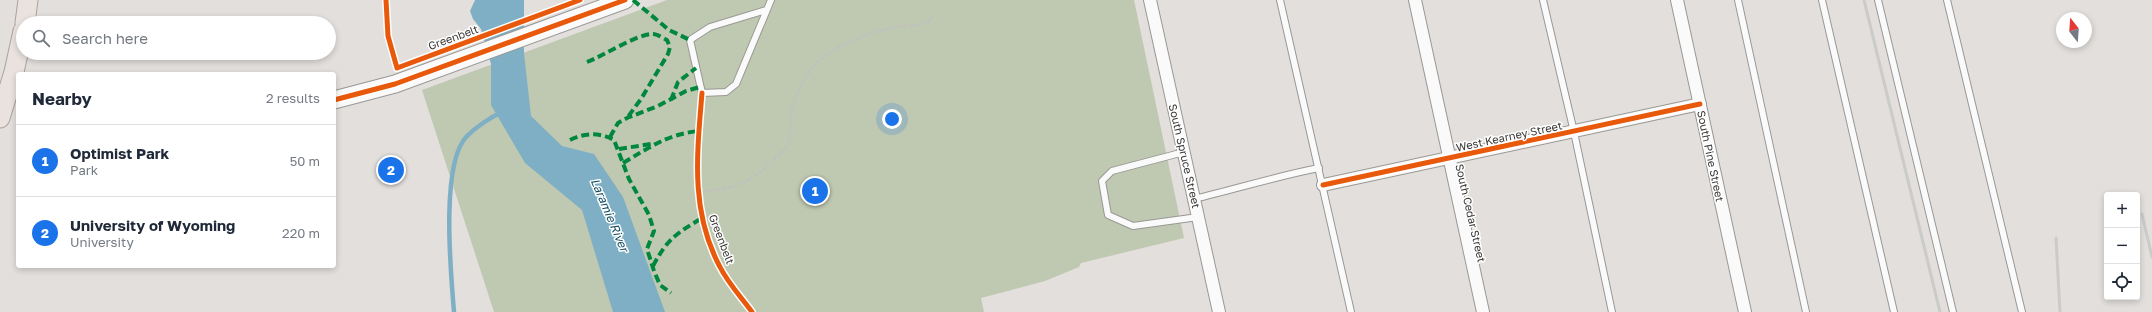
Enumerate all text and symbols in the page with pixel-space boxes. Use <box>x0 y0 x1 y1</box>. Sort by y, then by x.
north arrow <box>2056 12 2092 48</box>
search box <box>16 16 336 60</box>
street label: Greenbelt <box>426 22 480 52</box>
icon: search <box>30 27 52 49</box>
text: Search here <box>62 29 148 47</box>
text: Nearby <box>32 88 92 109</box>
text: 2 results <box>266 90 320 106</box>
street label: South Spruce Street <box>1167 103 1203 209</box>
your location <box>882 109 902 129</box>
street label: South Pine Street <box>1695 109 1727 203</box>
street label: West Kearney Street <box>1455 118 1563 154</box>
text: Optimist Park <box>70 144 169 162</box>
text: 1 <box>42 153 48 169</box>
text: 50 m <box>290 153 320 169</box>
pin: 2 <box>378 155 404 185</box>
text: Park <box>70 162 98 178</box>
street label: South Cedar Street <box>1453 162 1489 264</box>
water label: Laramie River <box>588 176 633 256</box>
pin: 1 <box>802 176 828 206</box>
map controls <box>2104 192 2140 300</box>
button: + <box>2104 192 2140 228</box>
street label: Greenbelt <box>707 212 737 266</box>
text: University of Wyoming <box>70 216 235 234</box>
text: 2 <box>41 225 49 241</box>
text: 220 m <box>282 225 320 241</box>
button: − <box>2104 228 2140 264</box>
text: University <box>70 234 134 250</box>
button: locate <box>2104 264 2140 300</box>

